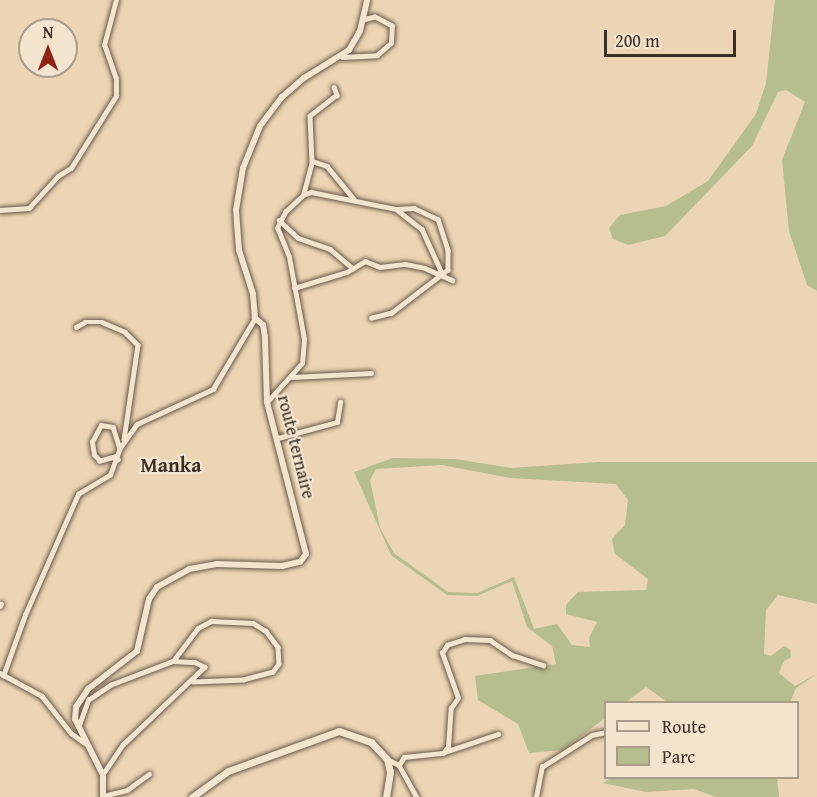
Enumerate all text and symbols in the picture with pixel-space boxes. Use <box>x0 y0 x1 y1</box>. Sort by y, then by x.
north arrow <box>18 18 78 78</box>
scale bar <box>607 18 739 56</box>
text: N <box>43 20 53 44</box>
text: 200 m <box>615 27 660 54</box>
street label: route ternaire <box>273 393 319 501</box>
district label: Manka <box>141 452 201 476</box>
legend <box>604 701 799 779</box>
text: Route <box>662 713 706 740</box>
text: Parc <box>662 743 695 770</box>

